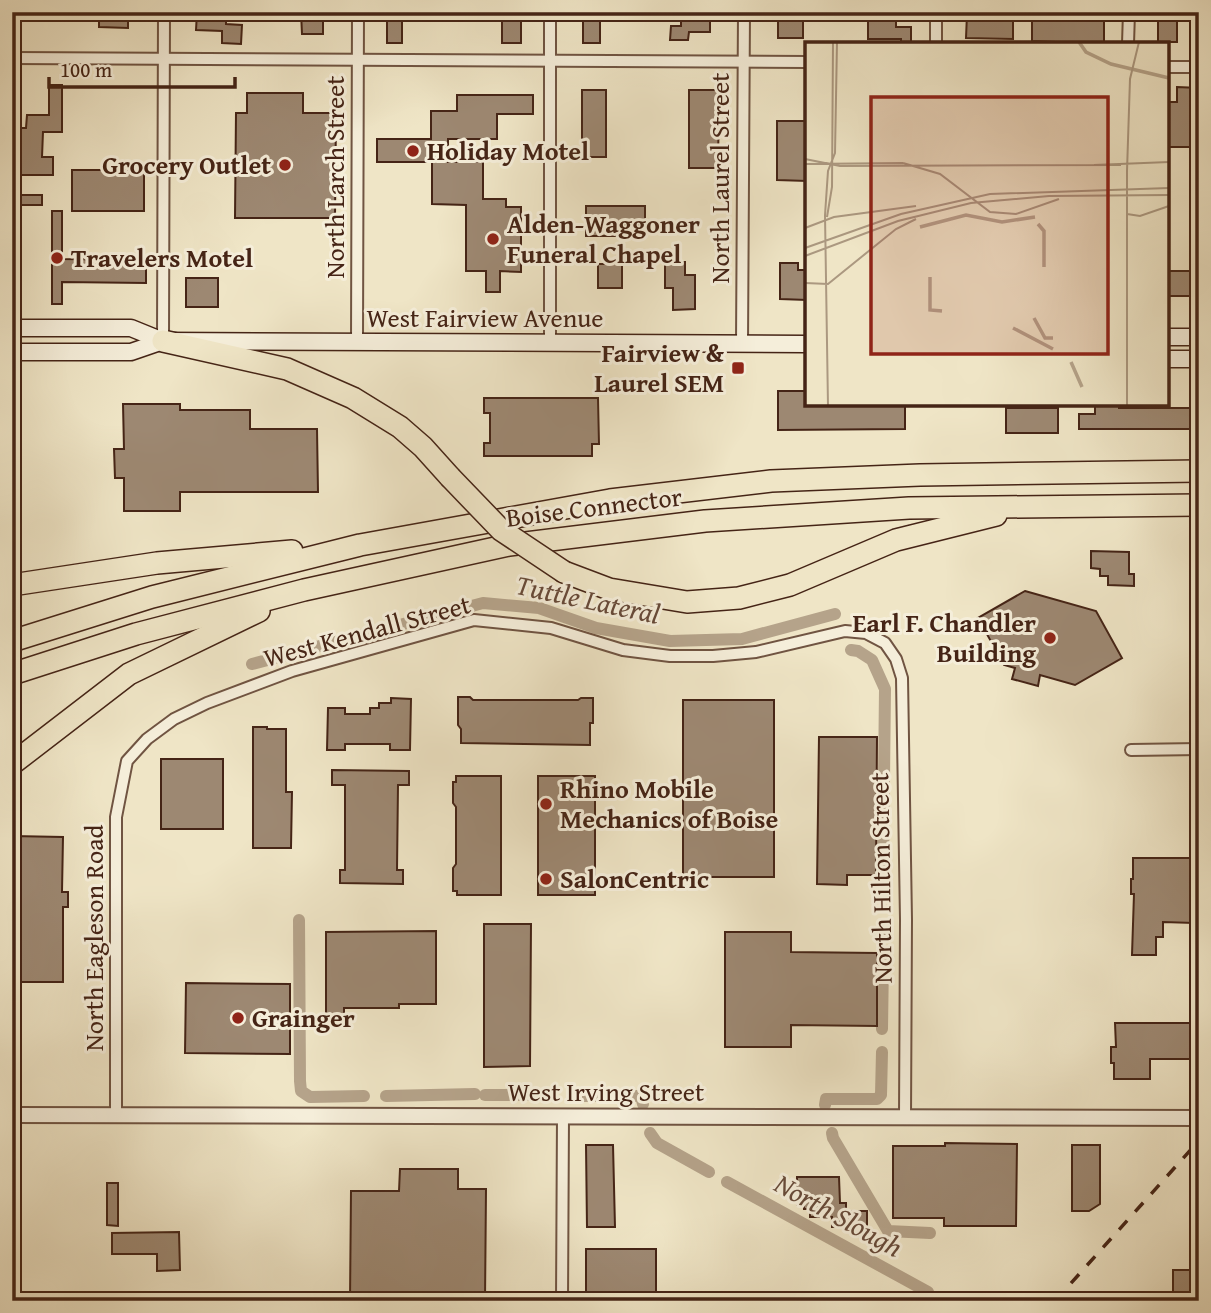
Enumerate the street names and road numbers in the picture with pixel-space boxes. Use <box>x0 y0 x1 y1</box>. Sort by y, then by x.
street label: North Laurel Street <box>700 73 739 283</box>
street label: North Larch Street <box>315 76 354 279</box>
street label: West Fairview Avenue <box>366 298 604 337</box>
street label: Boise Connector <box>504 476 684 537</box>
street label: West Kendall Street <box>259 584 475 677</box>
street label: North Hilton Street <box>859 772 902 984</box>
street label: North Eagleson Road <box>74 825 113 1051</box>
street label: West Irving Street <box>508 1072 704 1111</box>

